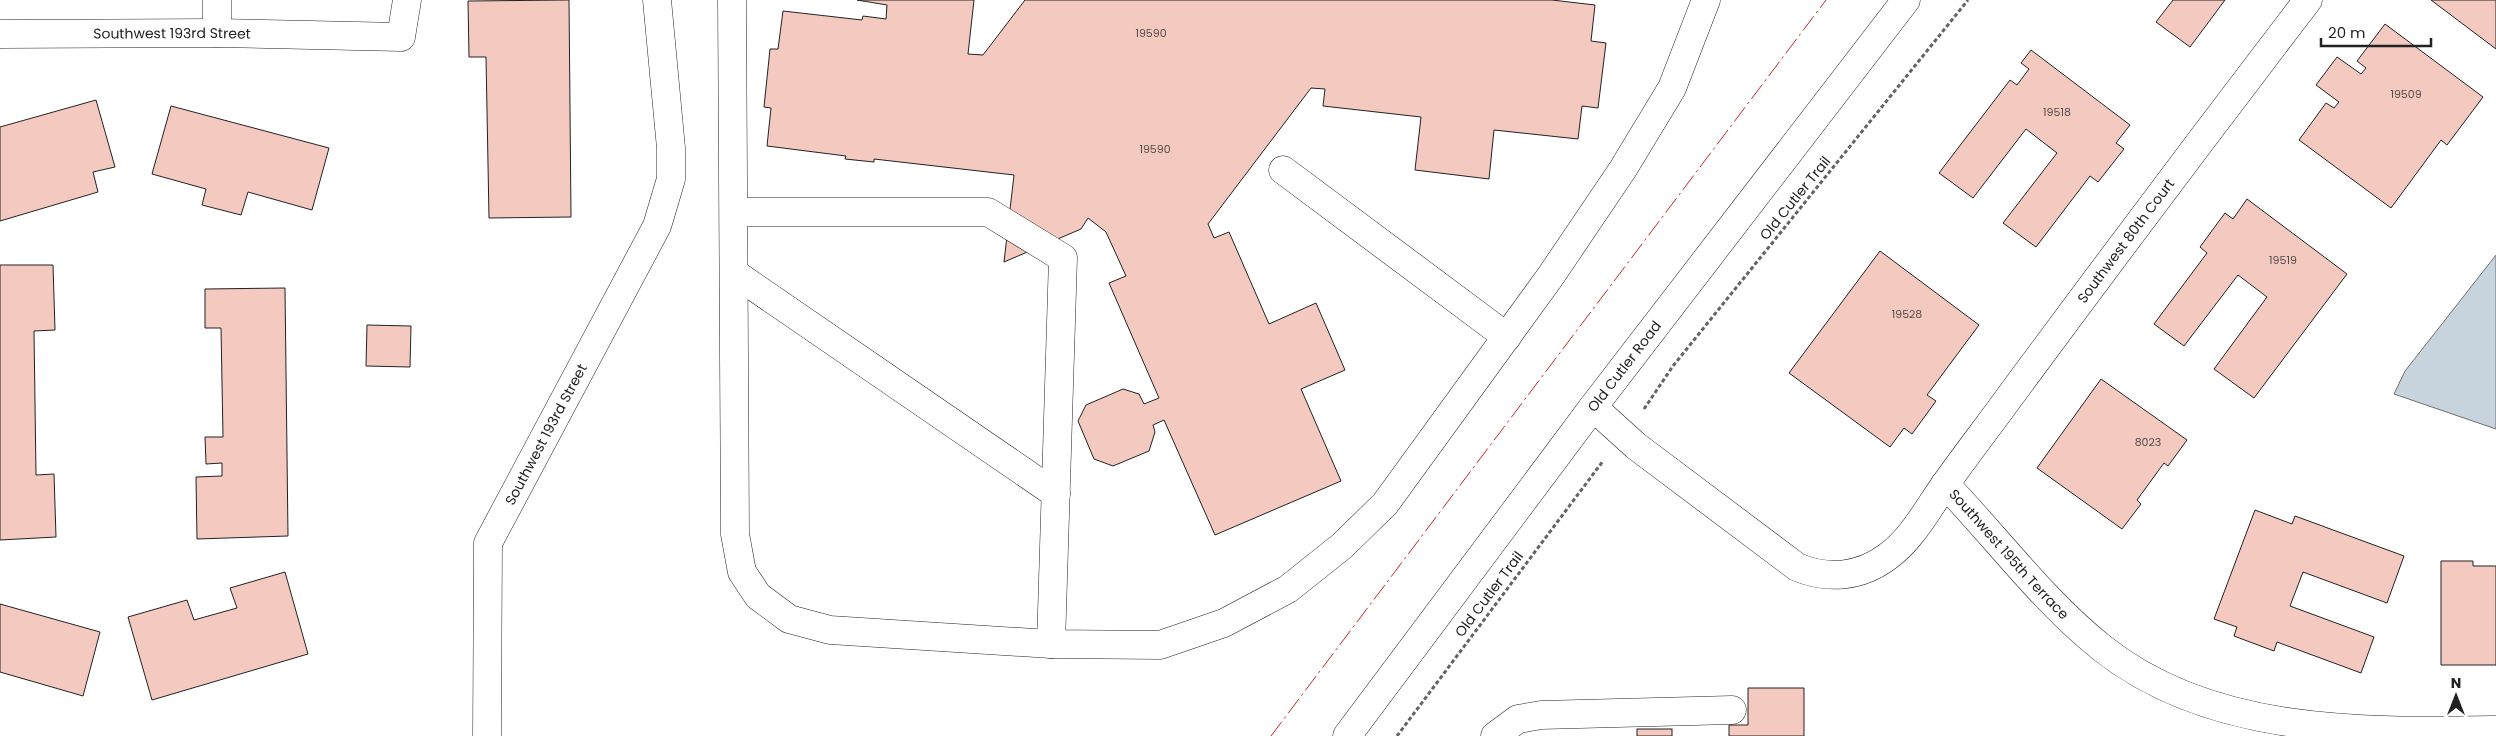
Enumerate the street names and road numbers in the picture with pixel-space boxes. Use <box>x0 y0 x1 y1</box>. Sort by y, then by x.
street label: Southwest 193rd Street <box>93 23 251 44</box>
street label: Old Cutler Trail <box>1755 152 1835 244</box>
street label: Southwest 80th Court <box>2072 174 2179 307</box>
street label: Old Cutler Road <box>1583 317 1666 416</box>
street label: Southwest 193rd Street <box>500 360 592 509</box>
street label: Southwest 195th Terrace <box>1945 484 2074 624</box>
street label: Old Cutler Trail <box>1450 547 1528 641</box>

